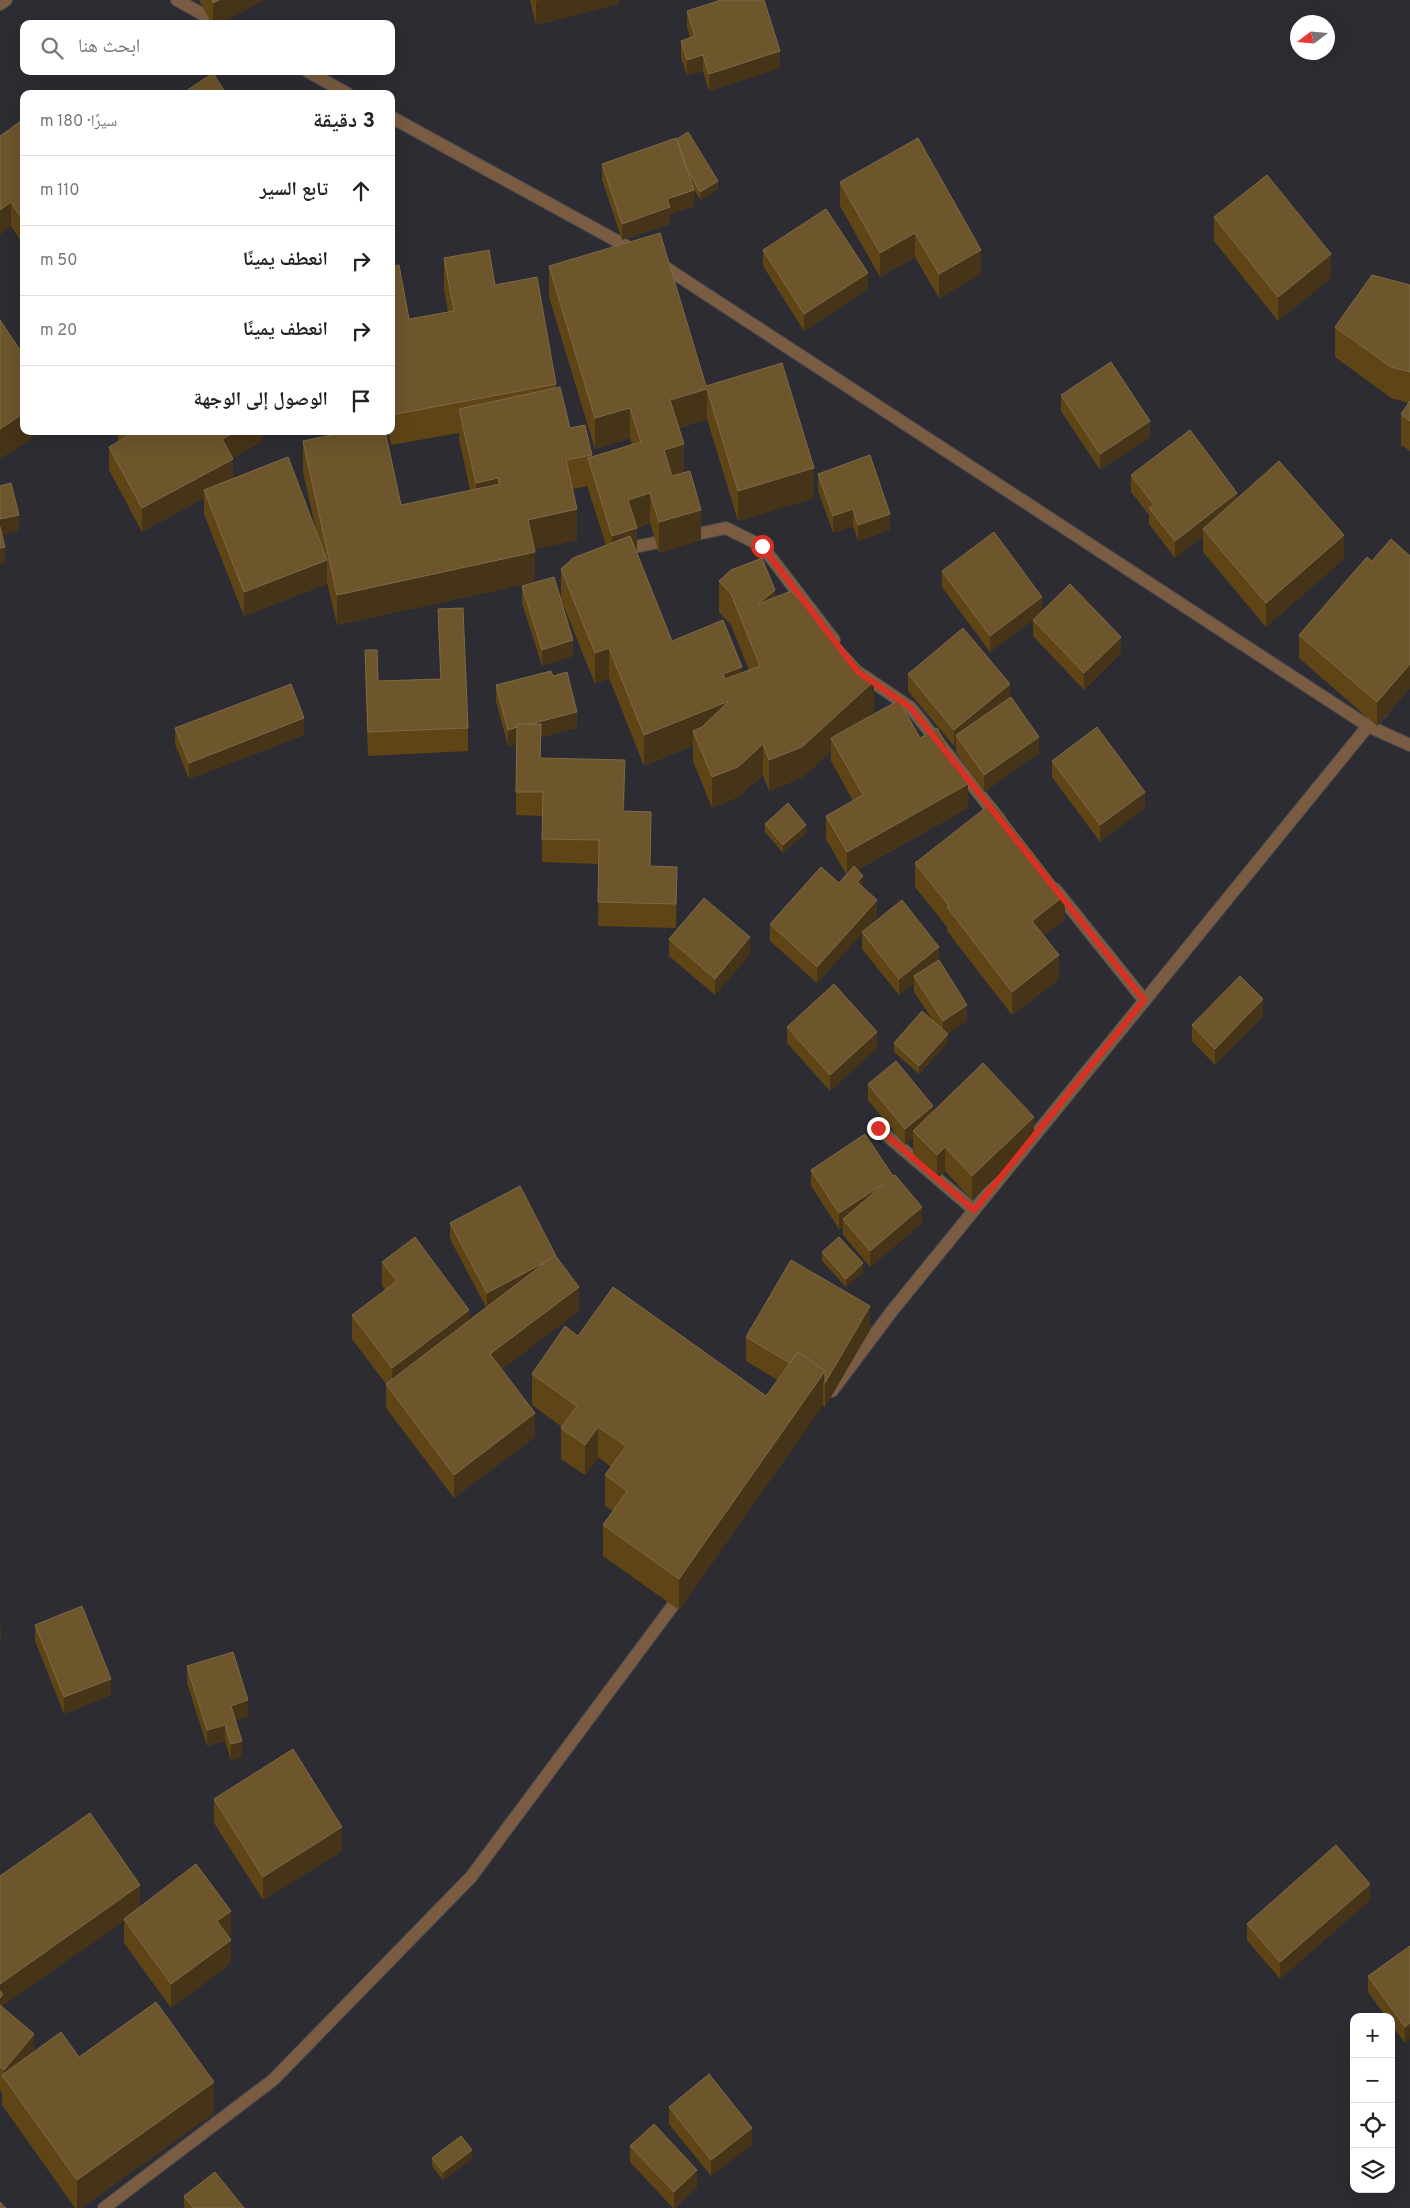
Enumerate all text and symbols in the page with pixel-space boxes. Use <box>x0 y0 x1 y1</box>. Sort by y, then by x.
north arrow <box>1290 15 1335 60</box>
search box <box>20 20 395 75</box>
icon: search <box>38 34 66 62</box>
text: ابحث هنا <box>78 35 140 59</box>
text: 3 دقيقة <box>313 108 375 135</box>
text: سيرًا · 180 m <box>40 112 117 132</box>
icon: ahead <box>347 177 375 205</box>
text: تابع السير <box>260 178 328 202</box>
text: 110 m <box>40 181 80 201</box>
icon: right <box>347 247 375 275</box>
text: انعطف يمينًا <box>243 248 328 272</box>
text: 50 m <box>40 251 78 271</box>
icon: right <box>347 317 375 345</box>
text: انعطف يمينًا <box>243 318 328 342</box>
text: 20 m <box>40 321 77 341</box>
icon: arrive <box>347 387 375 415</box>
text: الوصول إلى الوجهة <box>194 388 328 412</box>
route start <box>751 535 774 558</box>
route end <box>867 1117 890 1140</box>
map controls <box>1350 2013 1395 2193</box>
button: + <box>1350 2013 1395 2058</box>
button: − <box>1350 2058 1395 2103</box>
button: locate <box>1350 2103 1395 2148</box>
button: layers <box>1350 2148 1395 2193</box>

